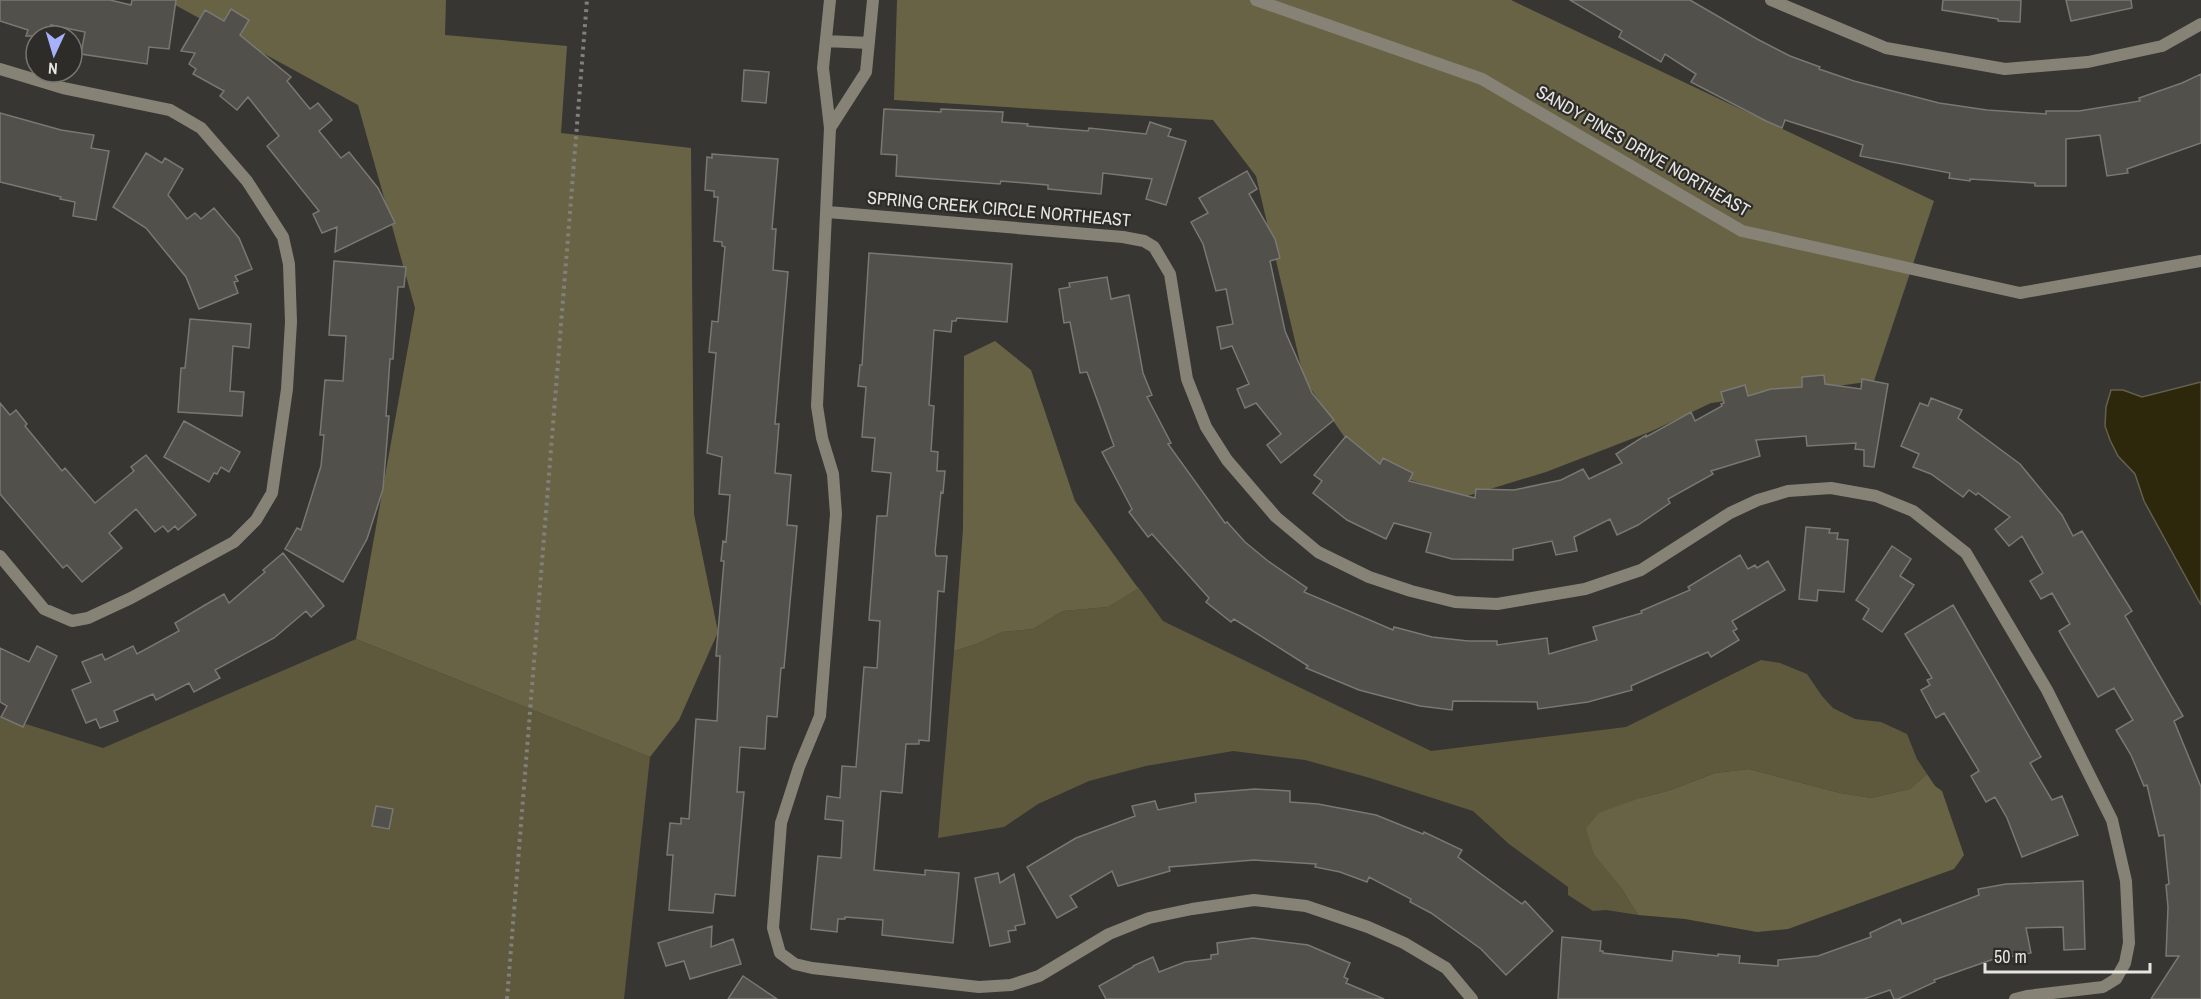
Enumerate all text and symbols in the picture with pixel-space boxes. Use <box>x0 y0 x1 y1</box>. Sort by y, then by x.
north arrow <box>24 24 84 84</box>
text: N <box>47 58 58 80</box>
street label: SANDY PINES DRIVE NORTHEAST <box>1532 79 1755 222</box>
street label: SPRING CREEK CIRCLE NORTHEAST <box>866 185 1132 232</box>
scale bar <box>1985 936 2150 974</box>
text: 50 m <box>1994 944 2027 969</box>

